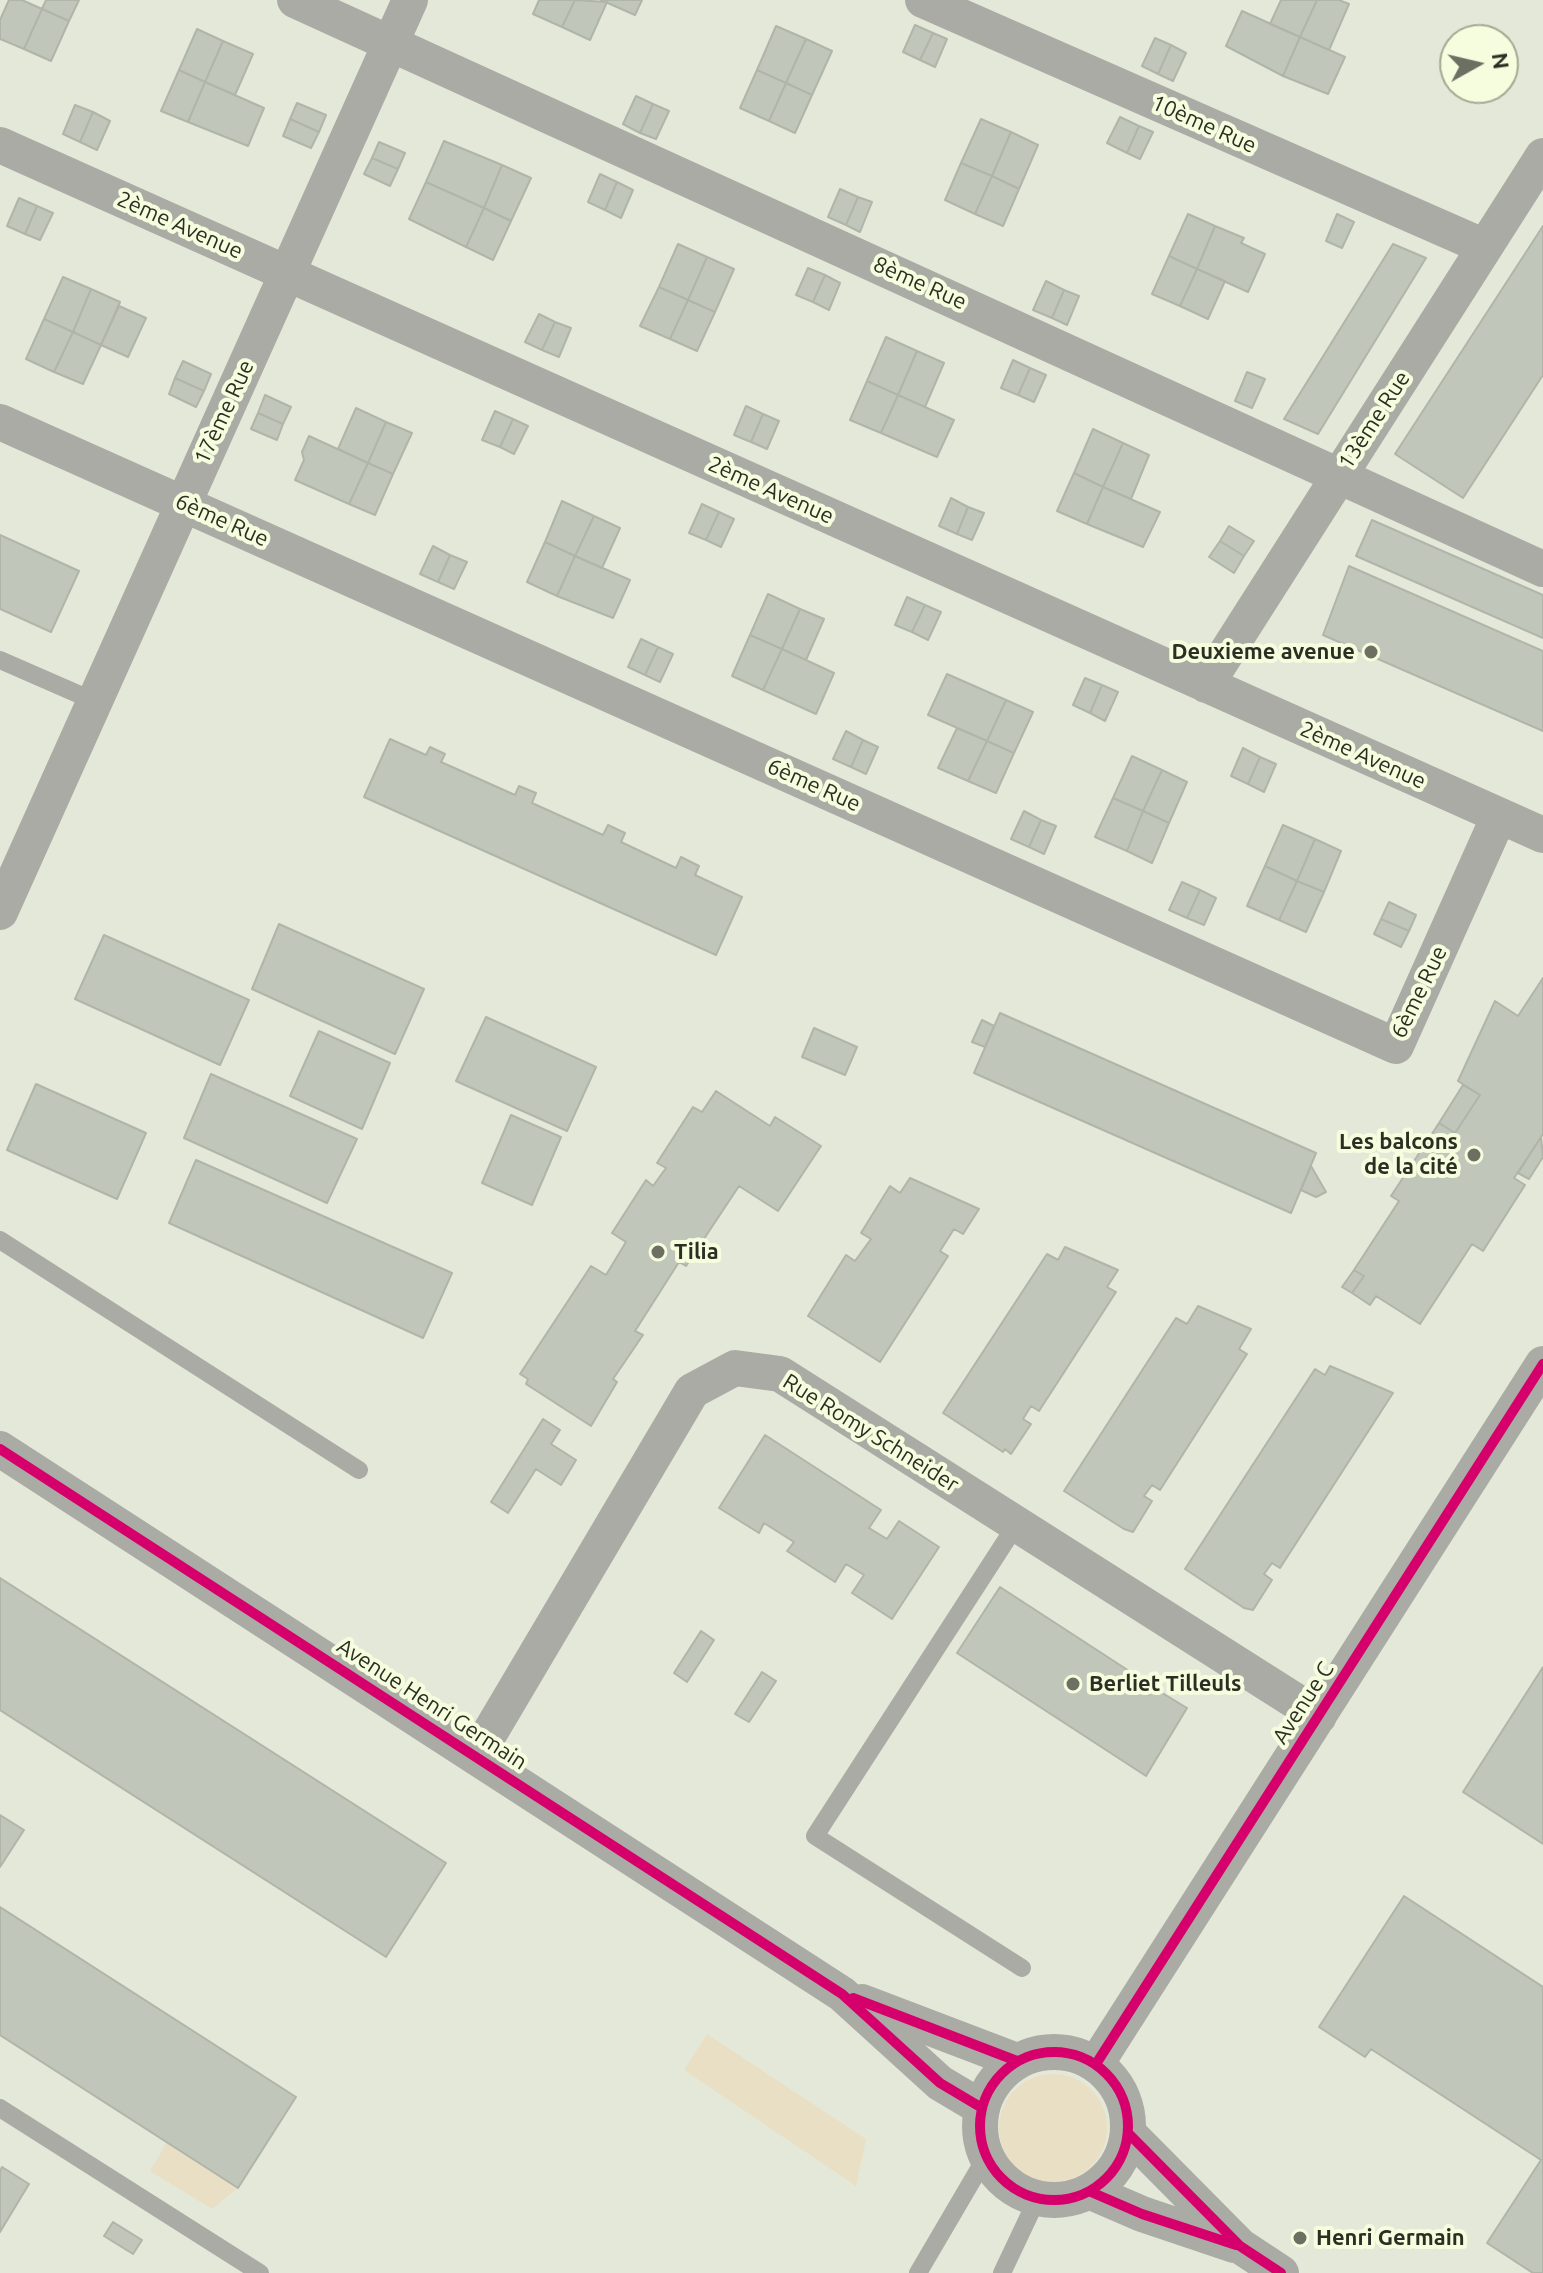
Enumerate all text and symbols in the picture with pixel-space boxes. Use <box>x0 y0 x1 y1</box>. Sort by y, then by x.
north arrow <box>1439 24 1519 104</box>
text: N <box>1488 51 1515 71</box>
street label: 10ème Rue <box>1148 89 1260 159</box>
street label: 2ème Avenue <box>113 186 247 264</box>
street label: 8ème Rue <box>869 251 971 315</box>
street label: 17ème Rue <box>188 356 260 468</box>
street label: 13ème Rue <box>1333 366 1415 474</box>
street label: 2ème Avenue <box>704 451 838 529</box>
street label: 6ème Rue <box>171 488 273 552</box>
place label: Deuxieme avenue <box>1172 639 1355 665</box>
marker: Deuxieme avenue <box>1362 643 1380 661</box>
street label: 2ème Avenue <box>1296 716 1430 794</box>
street label: 6ème Rue <box>763 753 865 817</box>
street label: 6ème Rue <box>1385 942 1453 1042</box>
place label: Les balcons de la cité <box>1339 1129 1458 1180</box>
marker: Les balcons de la cité <box>1465 1146 1483 1164</box>
place label: Tilia <box>674 1239 719 1265</box>
marker: Tilia <box>649 1243 667 1261</box>
street label: Rue Romy Schneider <box>778 1368 964 1498</box>
street label: Avenue Henri Germain <box>332 1633 532 1775</box>
street label: Avenue C <box>1267 1657 1339 1749</box>
place label: Berliet Tilleuls <box>1089 1671 1241 1697</box>
marker: Berliet Tilleuls <box>1064 1675 1082 1693</box>
place label: Henri Germain <box>1316 2225 1465 2251</box>
marker: Henri Germain <box>1291 2229 1309 2247</box>

